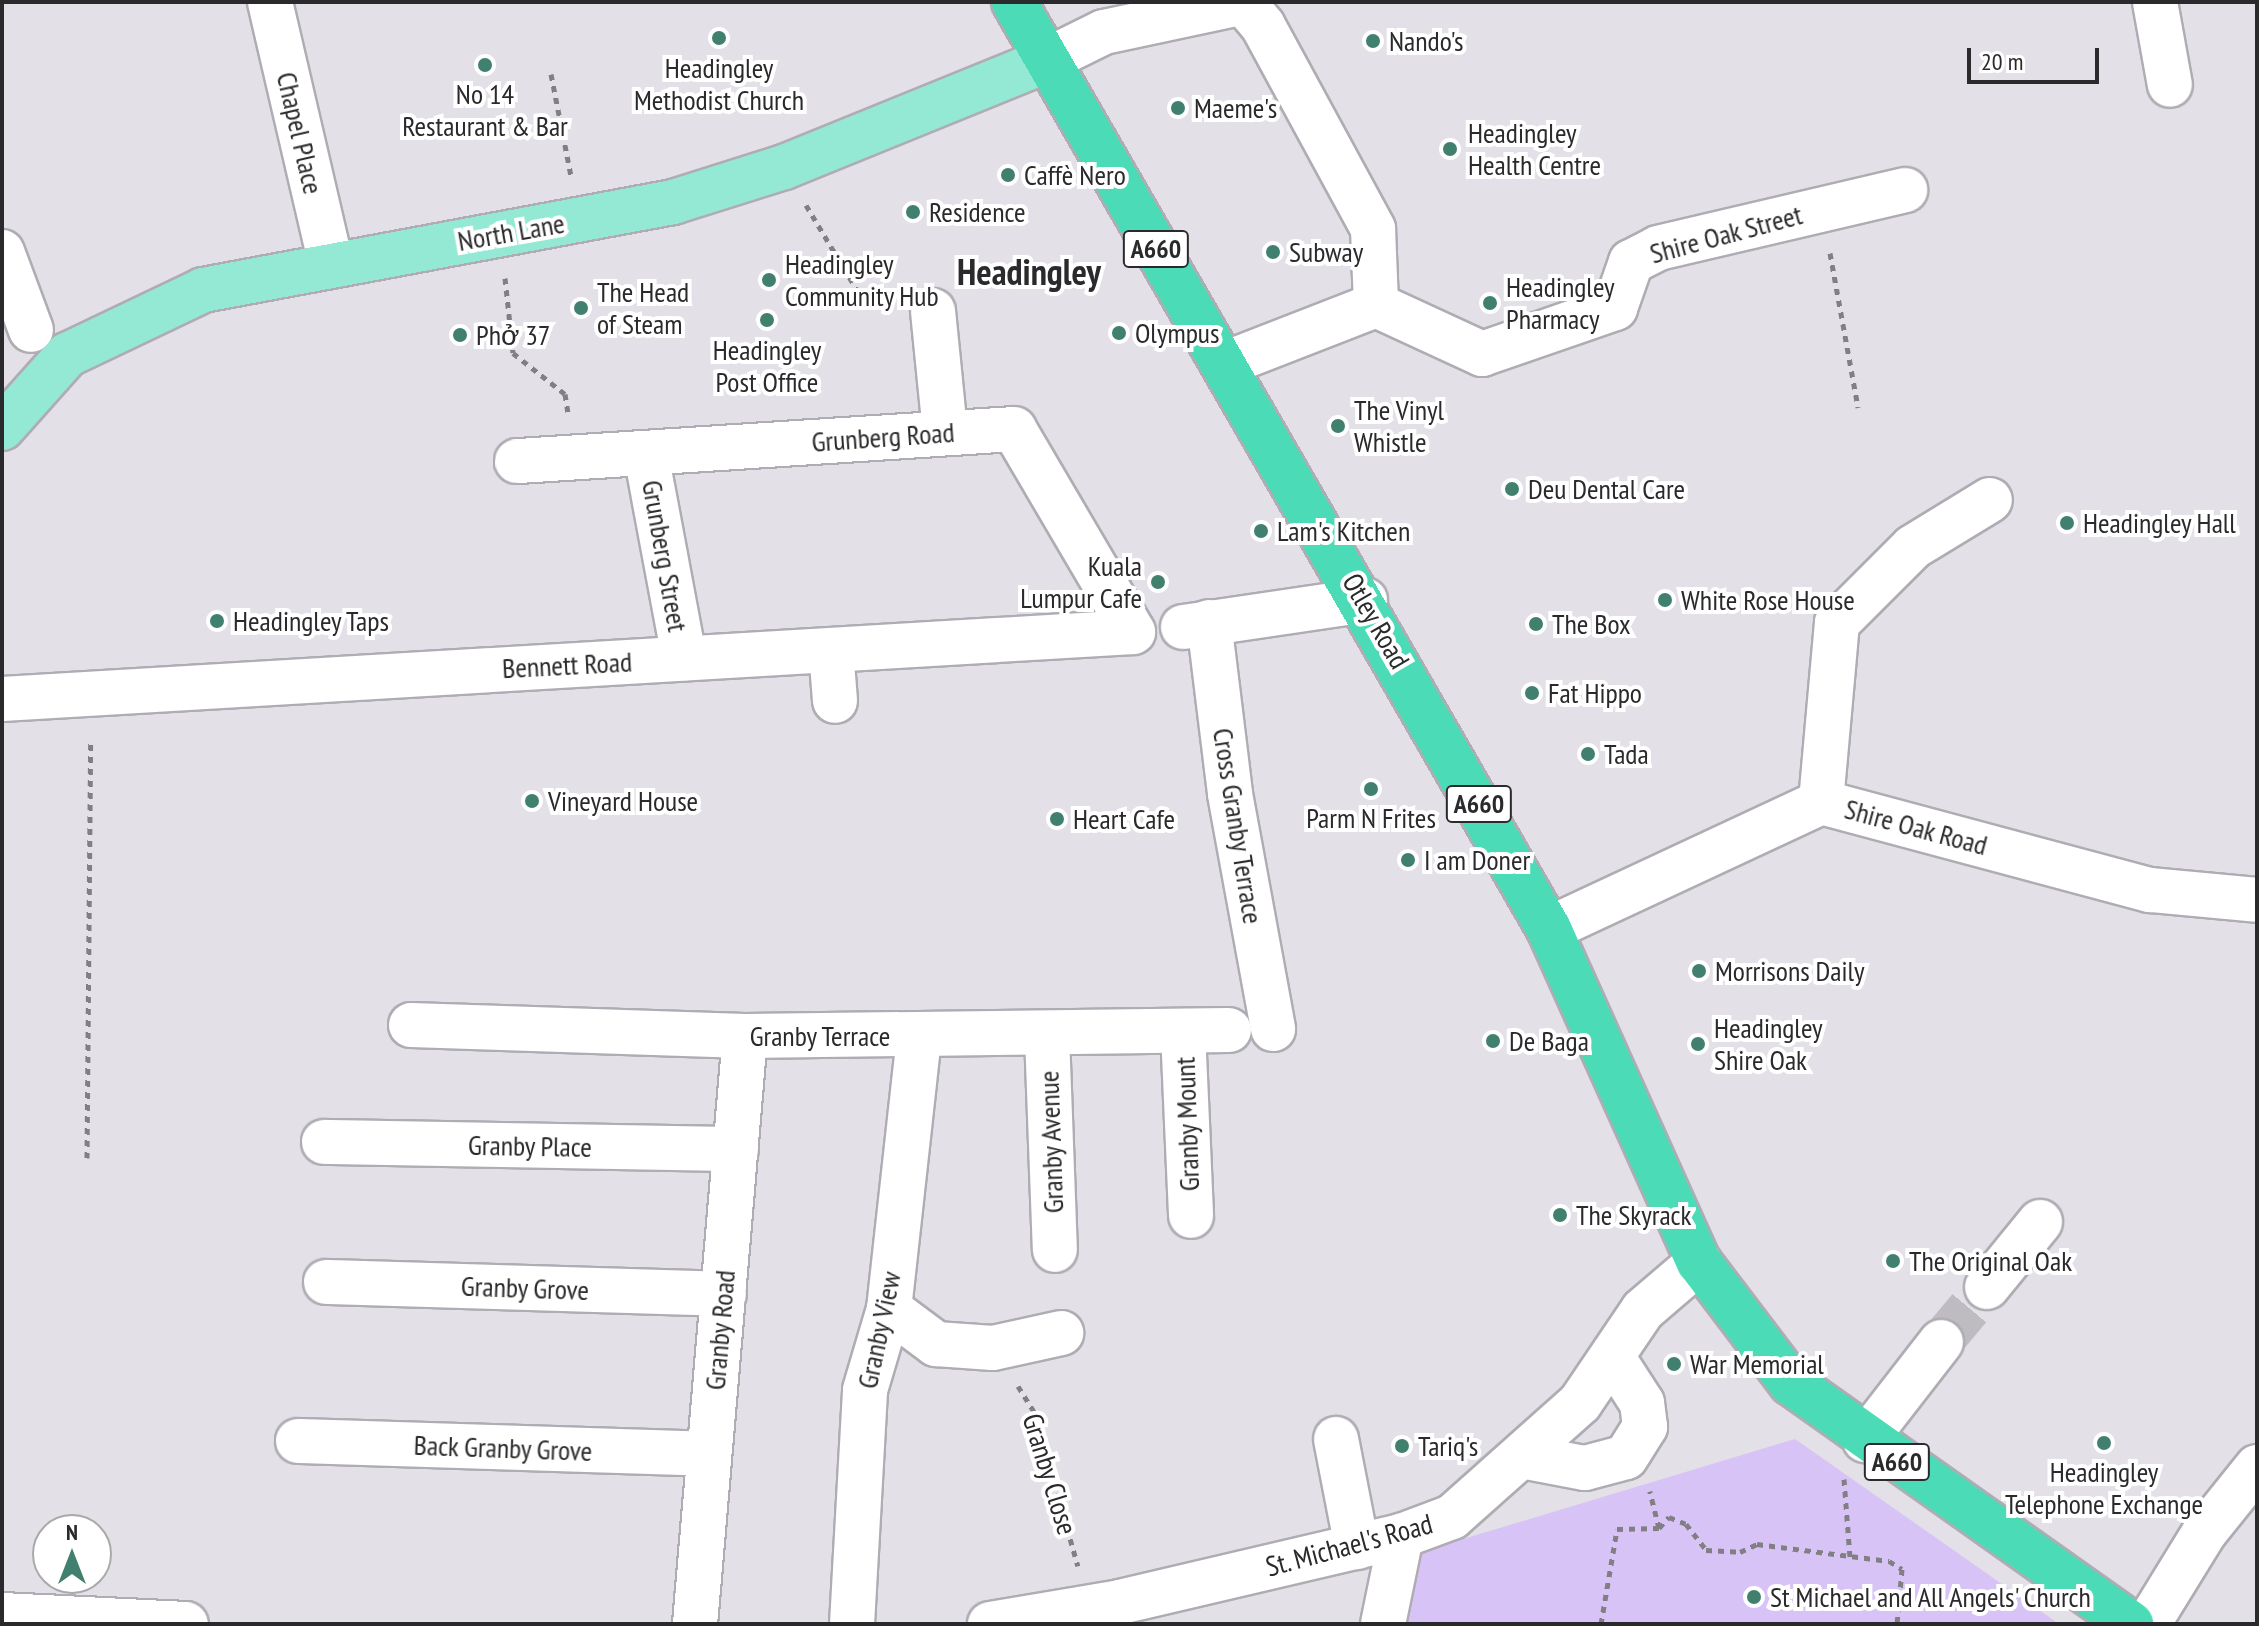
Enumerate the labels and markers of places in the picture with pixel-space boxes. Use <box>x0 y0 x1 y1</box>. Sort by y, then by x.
place label: Nando's <box>1389 24 1464 58</box>
marker: Headingley Methodist Church <box>710 29 728 47</box>
marker: Nando's <box>1364 32 1382 50</box>
place label: Headingley Methodist Church <box>634 51 804 117</box>
marker: No 14 Restaurant & Bar <box>476 56 494 74</box>
place label: No 14 Restaurant & Bar <box>402 77 568 143</box>
place label: Maeme's <box>1194 91 1277 125</box>
marker: Maeme's <box>1169 99 1187 117</box>
place label: Headingley Health Centre <box>1468 116 1601 182</box>
marker: Headingley Health Centre <box>1439 138 1461 160</box>
place label: Caffè Nero <box>1024 158 1126 192</box>
marker: Caffè Nero <box>999 166 1017 184</box>
place label: Residence <box>929 195 1025 229</box>
marker: Residence <box>904 203 922 221</box>
place label: Subway <box>1289 235 1363 269</box>
marker: Subway <box>1264 243 1282 261</box>
place label: Headingley Community Hub <box>785 247 939 313</box>
place label: Headingley Pharmacy <box>1506 270 1614 336</box>
marker: Headingley Community Hub <box>760 271 778 289</box>
place label: The Head of Steam <box>597 275 689 341</box>
marker: Headingley Pharmacy <box>1481 294 1499 312</box>
marker: The Head of Steam <box>572 299 590 317</box>
marker: Headingley Post Office <box>758 311 776 329</box>
place label: Olympus <box>1135 316 1219 350</box>
place label: Phở 37 <box>476 318 550 352</box>
marker: Olympus <box>1110 324 1128 342</box>
marker: Phở 37 <box>451 326 469 344</box>
place label: Headingley Post Office <box>713 333 821 399</box>
place label: The Vinyl Whistle <box>1354 393 1445 459</box>
marker: The Vinyl Whistle <box>1329 417 1347 435</box>
place label: Deu Dental Care <box>1528 472 1685 506</box>
marker: Deu Dental Care <box>1503 480 1521 498</box>
place label: Headingley Hall <box>2083 506 2237 540</box>
place label: Lam's Kitchen <box>1277 514 1410 548</box>
marker: Headingley Hall <box>2058 514 2076 532</box>
marker: Lam's Kitchen <box>1252 522 1270 540</box>
place label: Kuala Lumpur Cafe <box>1020 549 1142 615</box>
marker: Kuala Lumpur Cafe <box>1149 573 1167 591</box>
place label: White Rose House <box>1681 583 1855 617</box>
marker: White Rose House <box>1656 591 1674 609</box>
place label: Headingley Taps <box>233 604 390 638</box>
place label: The Box <box>1552 607 1631 641</box>
marker: Headingley Taps <box>208 612 226 630</box>
marker: The Box <box>1527 615 1545 633</box>
place label: Fat Hippo <box>1548 676 1642 710</box>
marker: Fat Hippo <box>1523 684 1541 702</box>
place label: Tada <box>1604 737 1649 771</box>
marker: Tada <box>1579 745 1597 763</box>
marker: Parm N Frites <box>1362 780 1380 798</box>
place label: Vineyard House <box>548 784 698 818</box>
marker: Vineyard House <box>523 792 541 810</box>
place label: Parm N Frites <box>1306 801 1436 835</box>
place label: Heart Cafe <box>1073 802 1175 836</box>
marker: Heart Cafe <box>1048 810 1066 828</box>
place label: I am Doner <box>1424 843 1530 877</box>
marker: I am Doner <box>1399 851 1417 869</box>
place label: Morrisons Daily <box>1715 954 1865 988</box>
marker: Morrisons Daily <box>1690 962 1708 980</box>
place label: Headingley Shire Oak <box>1714 1011 1822 1077</box>
place label: De Baga <box>1509 1024 1589 1058</box>
marker: De Baga <box>1484 1032 1502 1050</box>
marker: Headingley Shire Oak <box>1689 1035 1707 1053</box>
place label: The Skyrack <box>1576 1198 1691 1232</box>
marker: The Skyrack <box>1551 1206 1569 1224</box>
place label: The Original Oak <box>1909 1244 2072 1278</box>
marker: The Original Oak <box>1884 1252 1902 1270</box>
place label: War Memorial <box>1690 1347 1824 1381</box>
marker: War Memorial <box>1665 1355 1683 1373</box>
place label: Tariq's <box>1418 1429 1478 1463</box>
marker: Headingley Telephone Exchange <box>2095 1434 2113 1452</box>
marker: Tariq's <box>1393 1437 1411 1455</box>
place label: Headingley Telephone Exchange <box>2005 1455 2203 1521</box>
place label: St Michael and All Angels' Church <box>1770 1580 2094 1614</box>
marker: St Michael and All Angels' Church <box>1745 1588 1763 1606</box>

